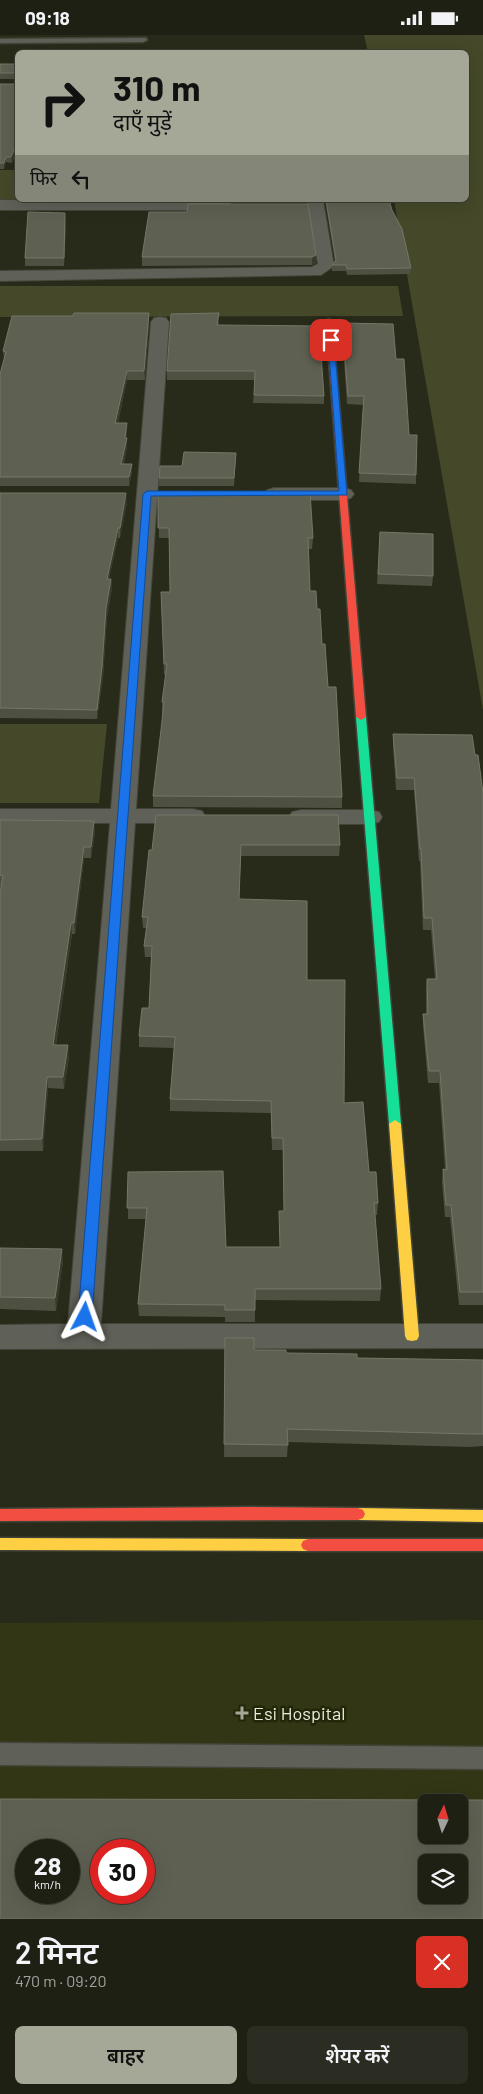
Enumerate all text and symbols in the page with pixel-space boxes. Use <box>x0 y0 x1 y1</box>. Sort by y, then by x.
text: 09:18 <box>25 6 70 29</box>
text: 310 m <box>113 66 200 108</box>
icon: right <box>30 70 95 135</box>
text: दाएँ मुड़ें <box>113 108 172 134</box>
icon: left <box>67 165 95 193</box>
text: फिर <box>30 166 57 189</box>
pin <box>310 319 352 361</box>
icon: arrive <box>317 326 345 354</box>
position arrow <box>58 1290 110 1342</box>
place label: Esi Hospital <box>253 1702 345 1724</box>
marker: Esi Hospital <box>235 1706 249 1720</box>
north arrow <box>418 1794 468 1844</box>
map controls <box>418 1794 468 1904</box>
speed limit sign: 30 <box>90 1839 155 1904</box>
text: 28 <box>34 1850 61 1880</box>
button: layers <box>418 1854 468 1904</box>
text: km/h <box>34 1877 61 1891</box>
text: 2 मिनट <box>15 1934 98 1970</box>
button: close <box>416 1936 468 1988</box>
text: 470 m · 09:20 <box>15 1971 107 1990</box>
button: बाहर <box>15 2026 237 2084</box>
button: शेयर करें <box>247 2026 468 2084</box>

